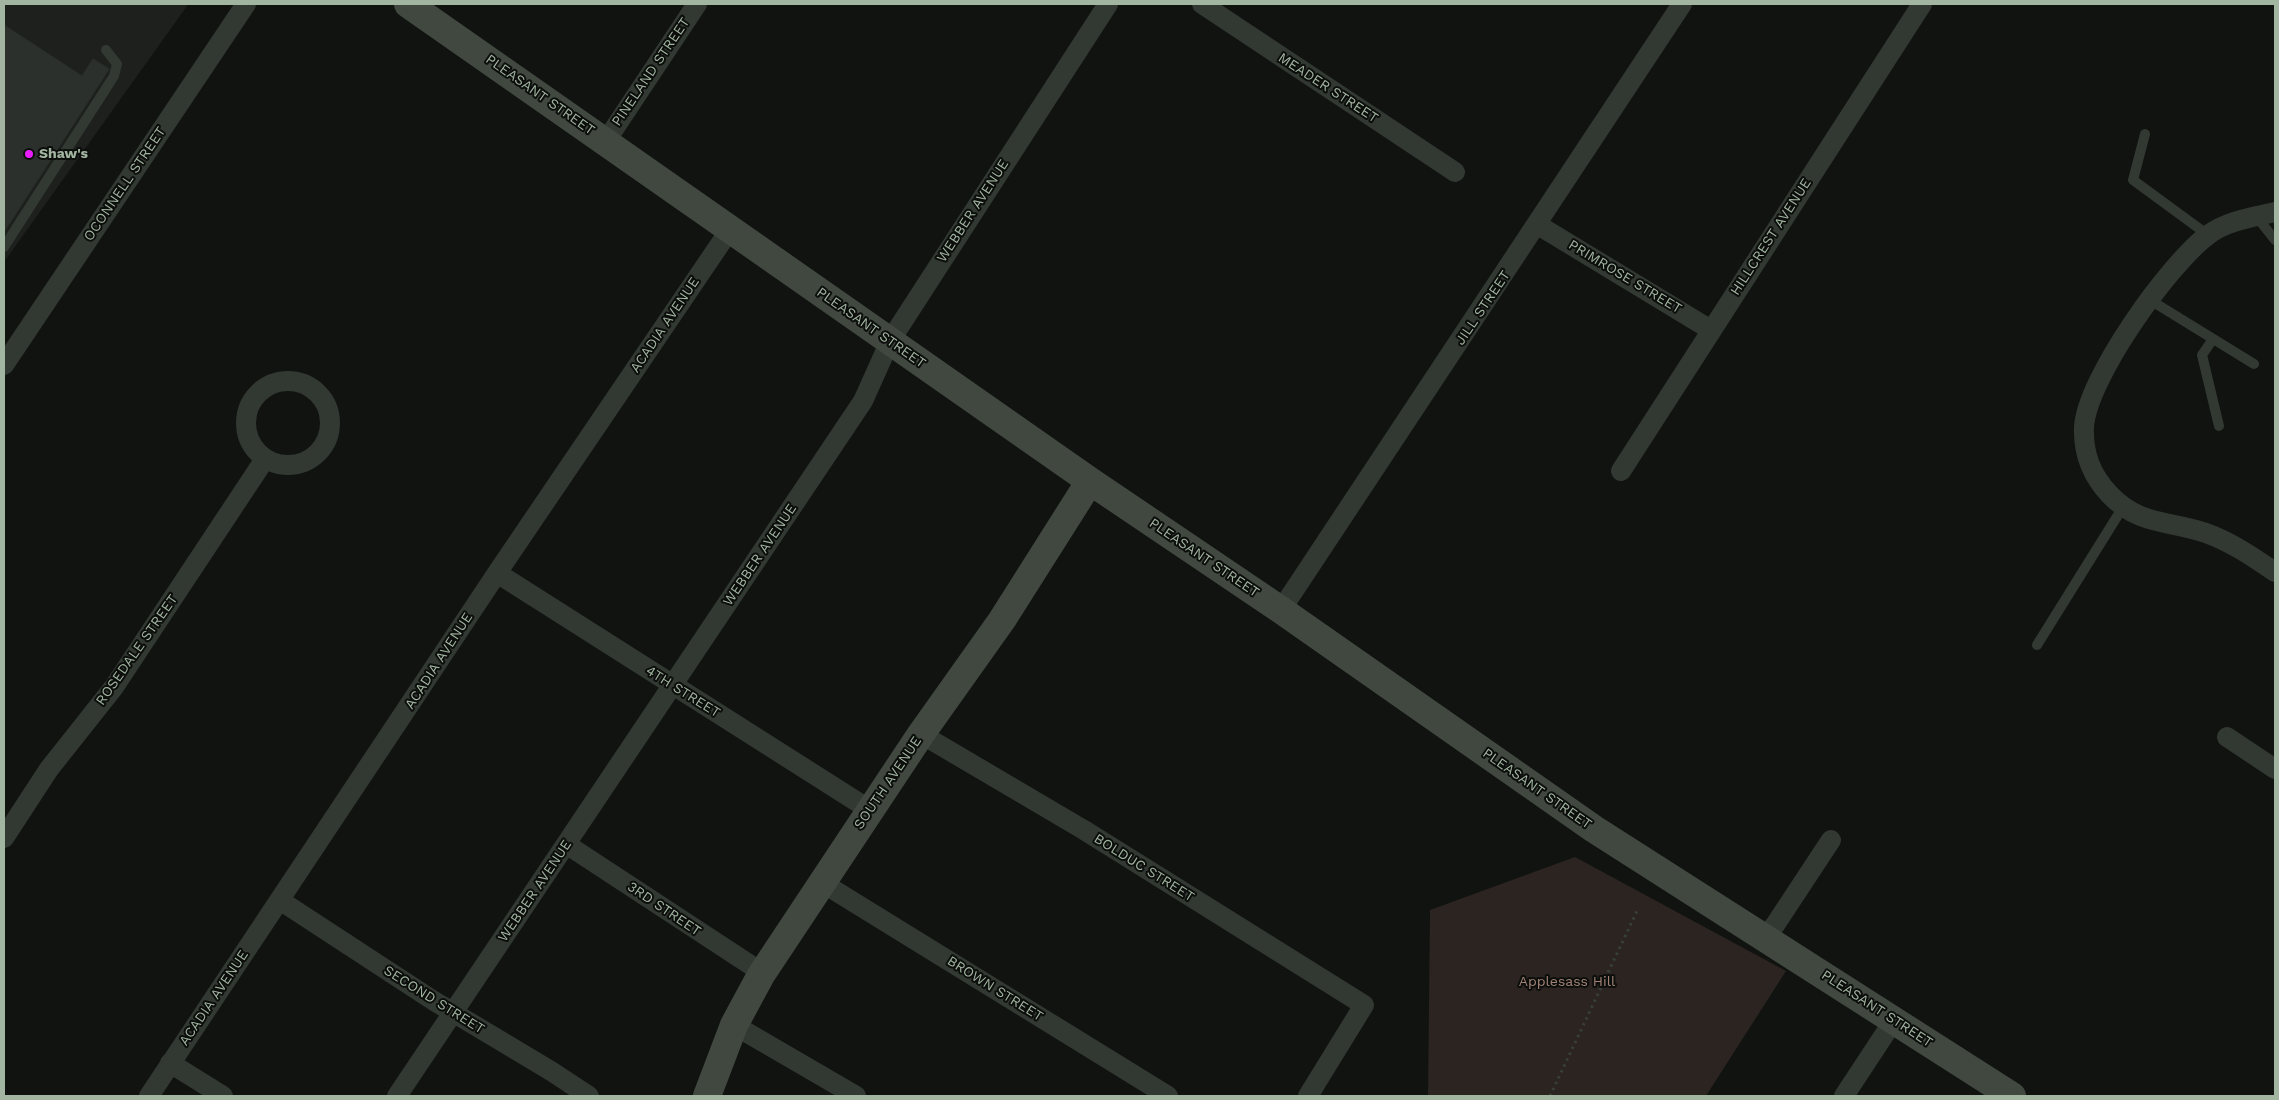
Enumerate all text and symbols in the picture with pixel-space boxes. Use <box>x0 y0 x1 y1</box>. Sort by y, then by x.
street label: PINELAND STREET <box>608 15 694 129</box>
street label: MEADER STREET <box>1275 49 1381 127</box>
street label: PLEASANT STREET <box>482 51 598 139</box>
street label: OCONNELL STREET <box>81 124 169 244</box>
place label: Shaw's <box>39 146 88 162</box>
marker: Shaw's <box>23 148 35 160</box>
street label: WEBBER AVENUE <box>933 156 1013 266</box>
street label: HILLCREST AVENUE <box>1727 175 1815 299</box>
street label: PRIMROSE STREET <box>1565 237 1685 317</box>
street label: JILL STREET <box>1452 268 1514 348</box>
street label: ACADIA AVENUE <box>627 274 703 376</box>
street label: PLEASANT STREET <box>813 284 929 372</box>
street label: WEBBER AVENUE <box>720 501 800 609</box>
street label: PLEASANT STREET <box>1146 515 1262 601</box>
street label: ROSEDALE STREET <box>92 591 182 709</box>
street label: ACADIA AVENUE <box>402 610 476 712</box>
street label: 4TH STREET <box>643 663 723 721</box>
street label: SOUTH AVENUE <box>851 733 925 833</box>
street label: PLEASANT STREET <box>1479 745 1595 833</box>
street label: BOLDUC STREET <box>1091 830 1197 906</box>
street label: WEBBER AVENUE <box>495 837 575 945</box>
street label: 3RD STREET <box>624 878 704 940</box>
street label: ACADIA AVENUE <box>176 947 252 1049</box>
street label: BROWN STREET <box>944 953 1046 1025</box>
street label: SECOND STREET <box>381 962 487 1038</box>
street label: PLEASANT STREET <box>1818 967 1936 1051</box>
park label: Applesass Hill <box>1519 974 1615 990</box>

